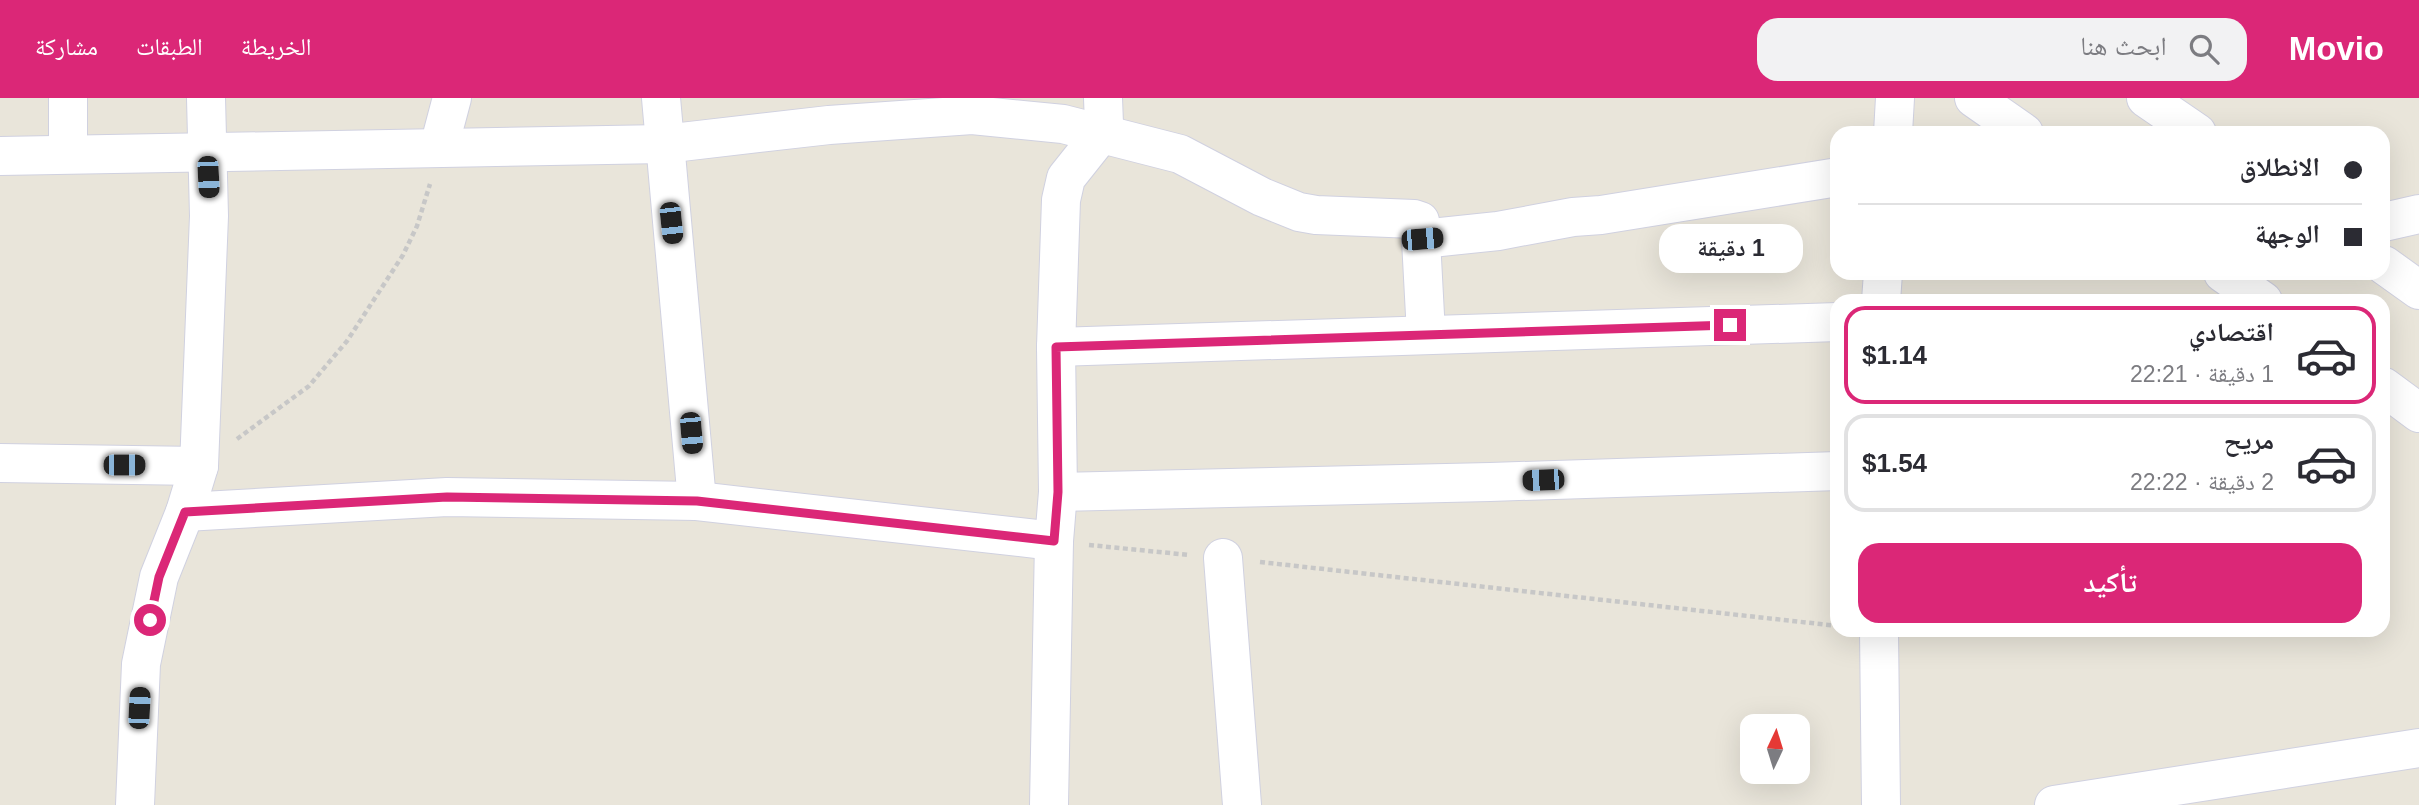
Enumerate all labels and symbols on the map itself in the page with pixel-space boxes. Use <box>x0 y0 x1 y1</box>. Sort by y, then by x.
car <box>197 155 220 199</box>
car <box>659 201 684 245</box>
callout: 1 دقيقة <box>1658 224 1802 272</box>
car <box>1401 227 1444 251</box>
route end <box>1714 309 1746 341</box>
car <box>679 411 704 455</box>
car <box>104 455 146 476</box>
car <box>1522 469 1565 491</box>
route start <box>134 604 166 636</box>
car <box>128 686 151 730</box>
north arrow <box>1740 714 1810 784</box>

